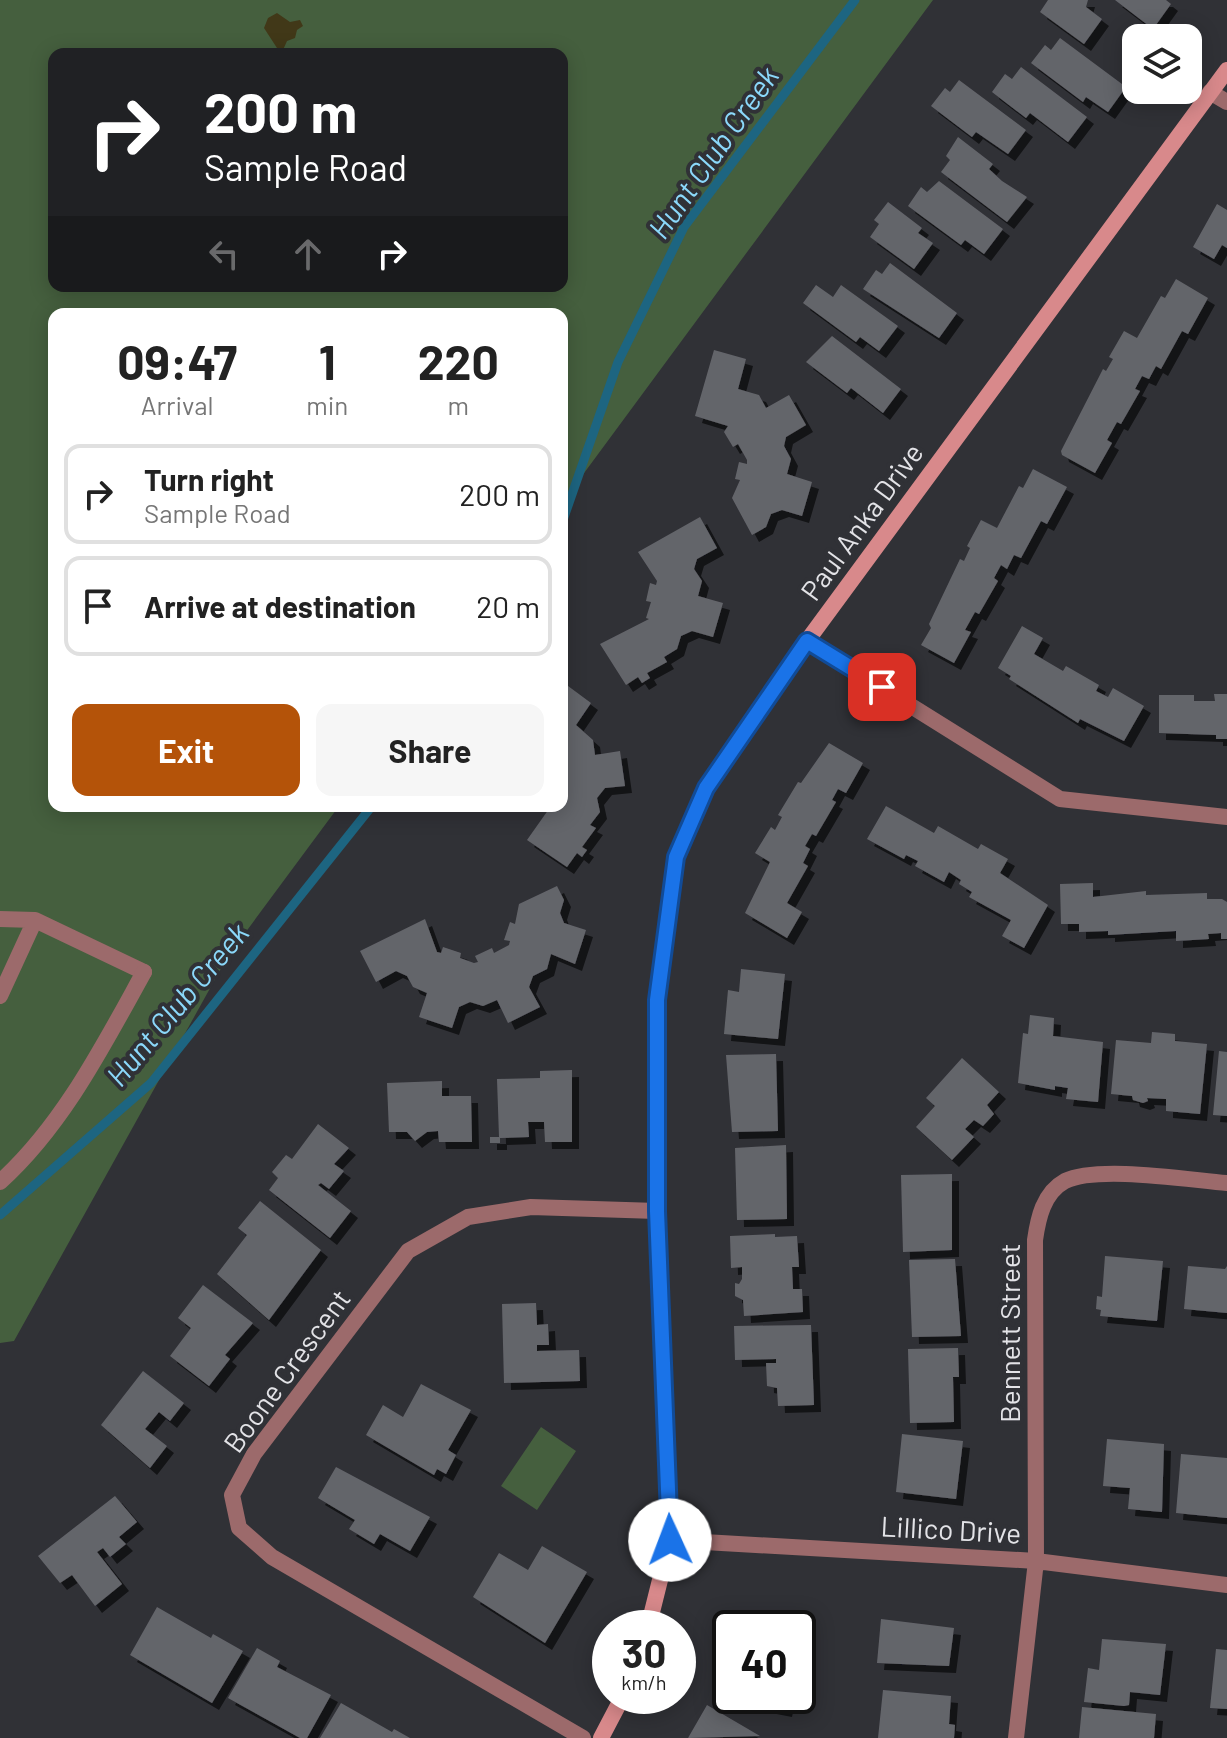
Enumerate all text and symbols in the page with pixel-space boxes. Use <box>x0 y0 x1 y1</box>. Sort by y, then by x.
map controls <box>1122 24 1202 104</box>
button: layers <box>1122 24 1202 104</box>
water label: Hunt Club Creek <box>640 58 785 245</box>
text: 200 m <box>204 77 357 144</box>
icon: right <box>72 80 176 184</box>
text: Sample Road <box>204 145 407 188</box>
icon: left <box>202 232 246 276</box>
icon: ahead <box>286 232 330 276</box>
icon: right <box>370 232 414 276</box>
text: 09:47 <box>117 332 237 390</box>
text: 1 <box>319 332 336 390</box>
text: 220 <box>418 332 499 390</box>
text: Arrival <box>141 389 213 420</box>
text: min <box>306 389 348 420</box>
text: m <box>447 389 469 420</box>
street label: Paul Anka Drive <box>793 436 930 607</box>
text: Turn right <box>144 461 274 497</box>
icon: right <box>76 472 120 516</box>
text: 200 m <box>459 476 540 512</box>
text: Sample Road <box>144 497 291 528</box>
icon: arrive <box>76 584 120 628</box>
text: Arrive at destination <box>144 588 416 624</box>
text: 20 m <box>476 588 540 624</box>
pin <box>848 653 916 721</box>
icon: arrive <box>860 665 904 709</box>
button: Exit <box>72 704 300 796</box>
button: Share <box>316 704 544 796</box>
water label: Hunt Club Creek <box>98 914 255 1093</box>
street label: Bennett Street <box>992 1243 1026 1423</box>
street label: Boone Crescent <box>216 1282 357 1459</box>
position arrow <box>628 1498 712 1582</box>
street label: Lillico Drive <box>880 1508 1022 1550</box>
speed limit sign: 40 <box>712 1610 816 1714</box>
text: 30 <box>622 1628 666 1676</box>
text: km/h <box>621 1670 667 1694</box>

